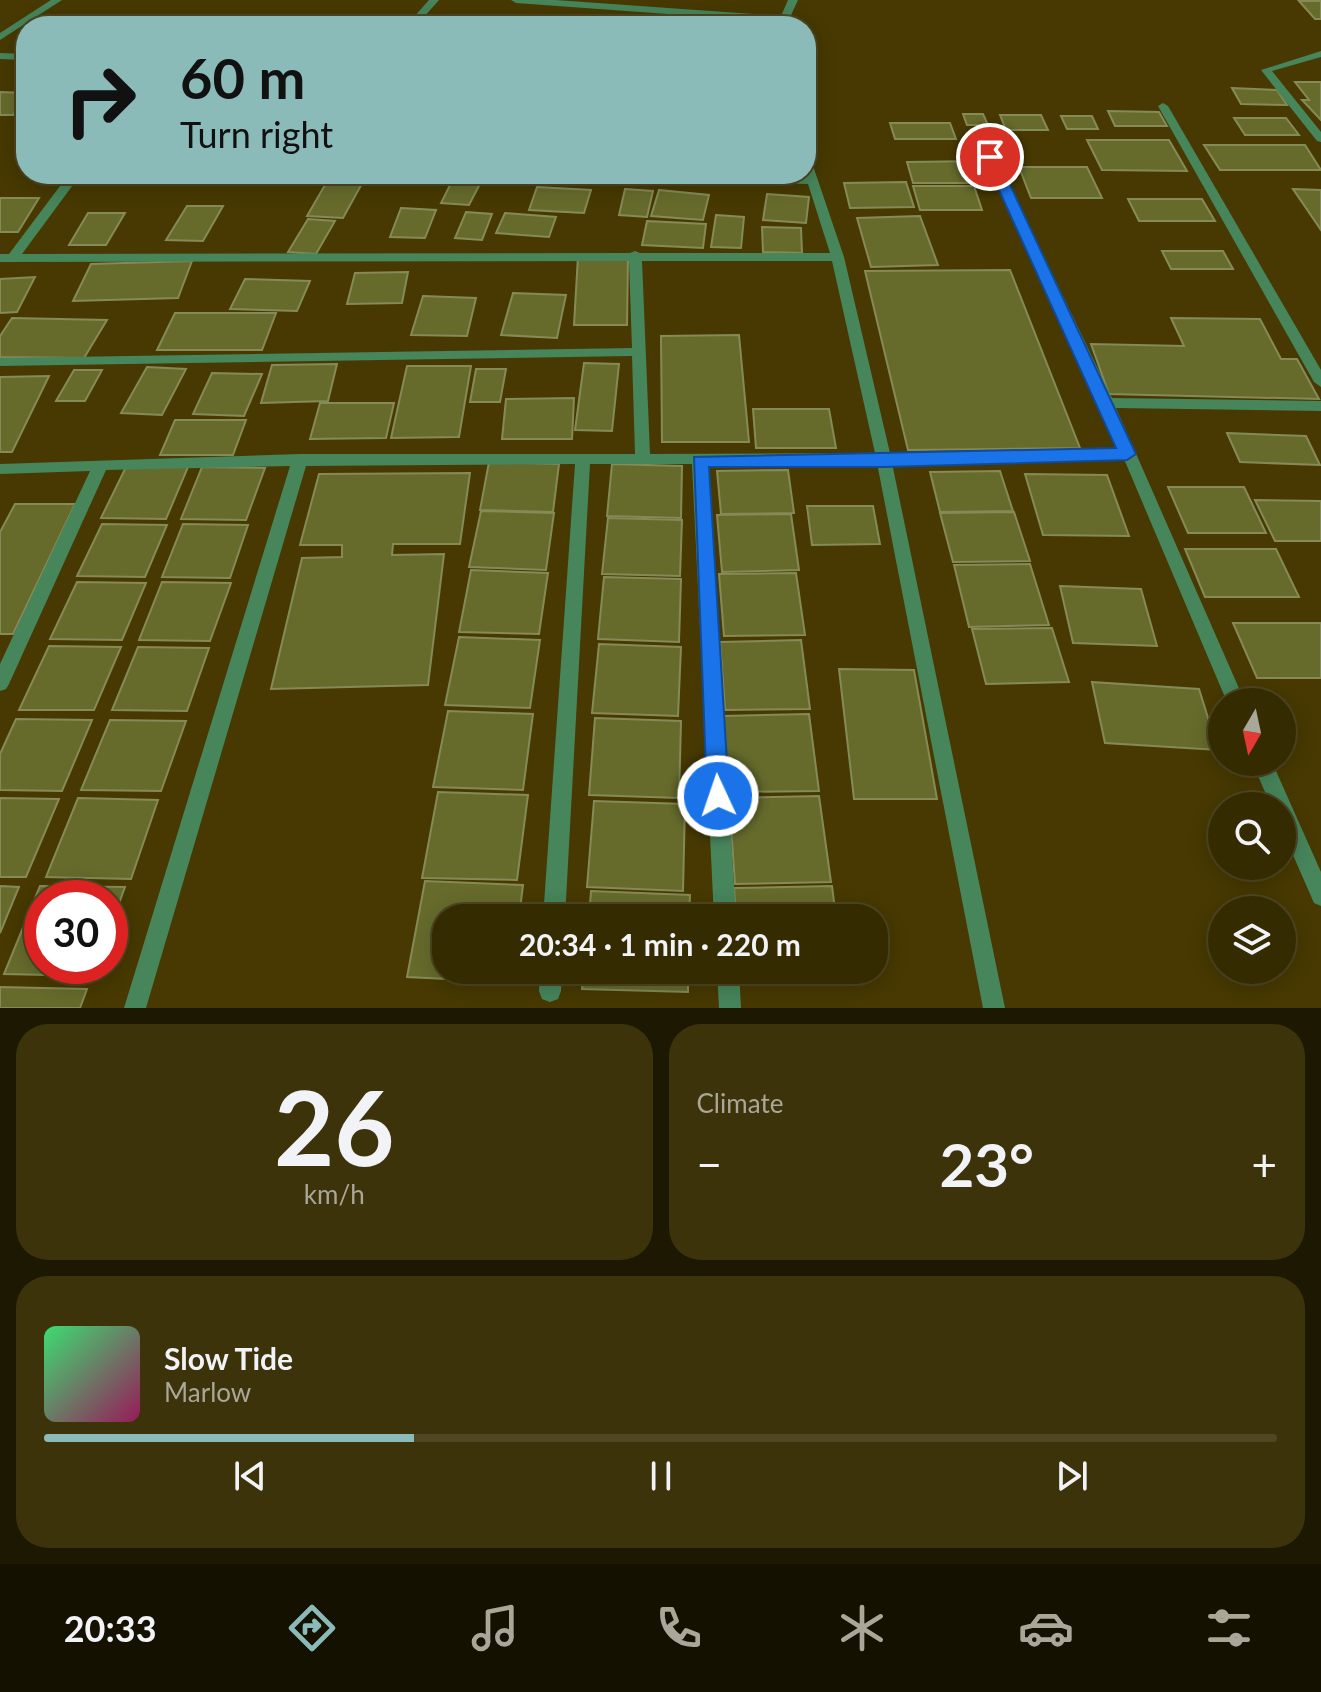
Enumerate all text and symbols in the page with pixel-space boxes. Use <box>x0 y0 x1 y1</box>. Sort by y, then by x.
text: 60 m <box>180 44 305 111</box>
icon: right <box>48 48 152 152</box>
text: Turn right <box>180 112 333 156</box>
pin <box>956 123 1024 191</box>
icon: arrive <box>968 135 1012 179</box>
north arrow <box>1208 688 1296 776</box>
map controls <box>1208 688 1296 984</box>
position arrow <box>676 754 760 838</box>
button: search <box>1208 792 1296 880</box>
speed limit sign: 30 <box>24 880 128 984</box>
button: layers <box>1208 896 1296 984</box>
text: 20:34 · 1 min · 220 m <box>519 926 801 962</box>
text: 26 <box>274 1063 395 1188</box>
text: Climate <box>697 1087 783 1119</box>
text: 23° <box>939 1128 1034 1200</box>
text: − <box>697 1138 722 1190</box>
text: + <box>1251 1138 1277 1190</box>
text: km/h <box>304 1178 365 1210</box>
text: Slow Tide <box>164 1340 293 1376</box>
text: Marlow <box>164 1376 251 1408</box>
icon: previous <box>228 1454 272 1498</box>
icon: pause <box>639 1454 683 1498</box>
icon: next <box>1050 1454 1094 1498</box>
icon: directions <box>284 1600 340 1656</box>
icon: music <box>467 1600 523 1656</box>
icon: phone <box>651 1600 707 1656</box>
icon: climate <box>834 1600 890 1656</box>
icon: car <box>1018 1600 1074 1656</box>
icon: filters <box>1201 1600 1257 1656</box>
text: 20:33 <box>64 1606 157 1650</box>

